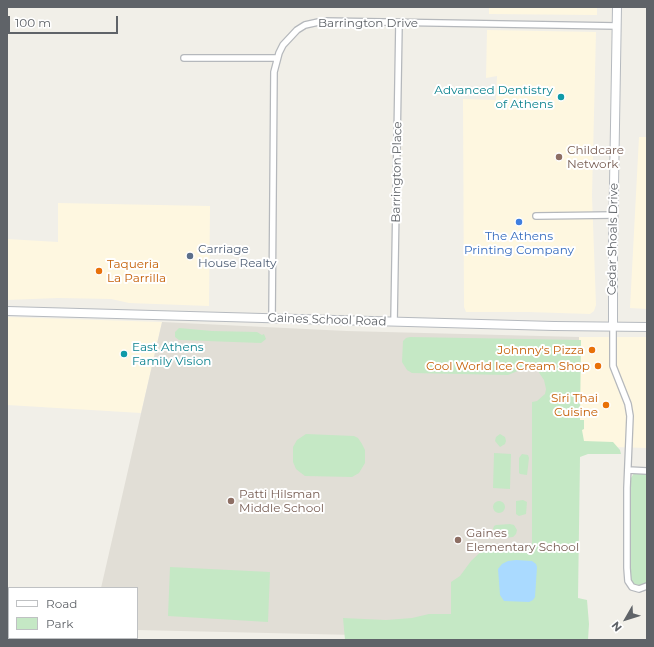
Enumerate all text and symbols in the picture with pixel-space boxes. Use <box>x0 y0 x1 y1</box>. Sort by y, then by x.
scale bar <box>10 8 120 34</box>
text: 100 m <box>15 15 51 30</box>
street label: Barrington Drive <box>318 16 418 30</box>
place label: Advanced Dentistry of Athens <box>434 83 553 111</box>
marker: Advanced Dentistry of Athens <box>556 92 566 102</box>
street label: Barrington Place <box>389 121 405 223</box>
place label: Childcare Network <box>567 143 624 171</box>
marker: Childcare Network <box>554 152 564 162</box>
street label: Cedar Shoals Drive <box>605 183 621 295</box>
marker: The Athens Printing Company <box>514 217 524 227</box>
place label: The Athens Printing Company <box>464 229 574 257</box>
place label: Carriage House Realty <box>198 242 276 270</box>
marker: Carriage House Realty <box>185 251 195 261</box>
place label: Taqueria La Parrilla <box>107 257 166 285</box>
marker: Taqueria La Parrilla <box>94 266 104 276</box>
street label: Gaines School Road <box>267 311 387 329</box>
place label: East Athens Family Vision <box>132 340 211 368</box>
place label: Johnny's Pizza <box>497 343 584 357</box>
marker: Johnny's Pizza <box>587 345 597 355</box>
marker: East Athens Family Vision <box>119 349 129 359</box>
place label: Cool World Ice Cream Shop <box>426 359 590 373</box>
marker: Cool World Ice Cream Shop <box>593 361 603 371</box>
place label: Siri Thai Cuisine <box>551 391 598 419</box>
marker: Siri Thai Cuisine <box>601 400 611 410</box>
place label: Patti Hilsman Middle School <box>239 487 324 515</box>
marker: Patti Hilsman Middle School <box>226 496 236 506</box>
place label: Gaines Elementary School <box>466 526 579 554</box>
marker: Gaines Elementary School <box>453 535 463 545</box>
legend <box>8 587 138 639</box>
text: Road <box>46 596 77 611</box>
north arrow <box>606 599 646 639</box>
text: Park <box>46 616 73 631</box>
text: N <box>608 619 625 634</box>

